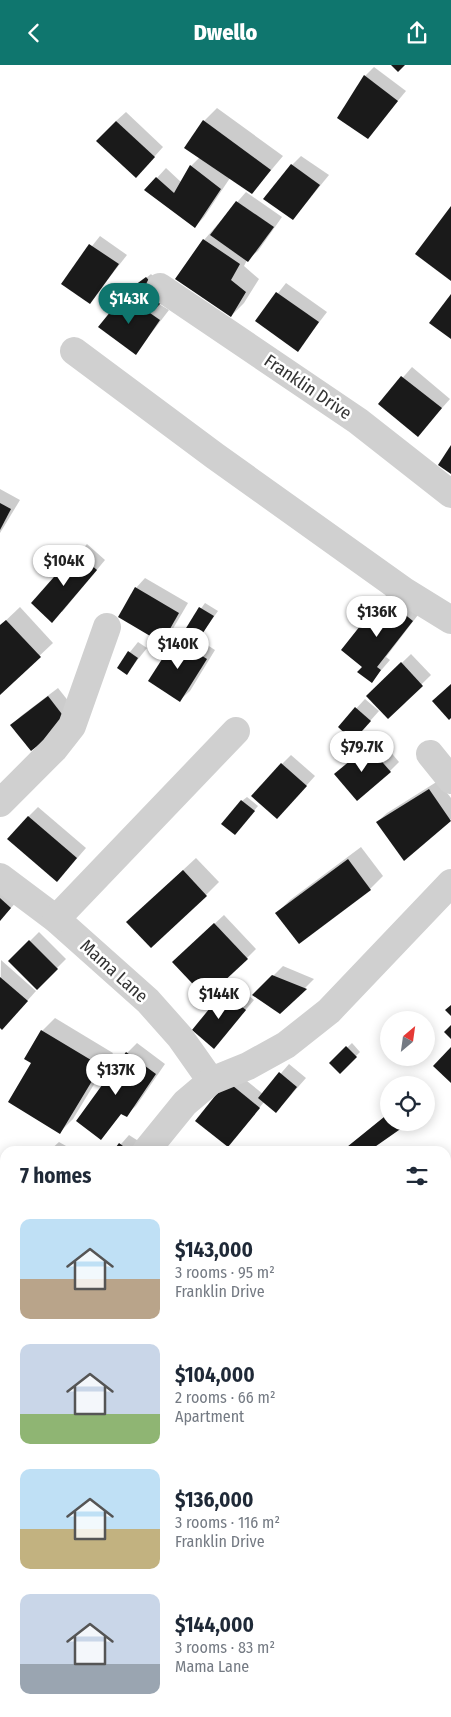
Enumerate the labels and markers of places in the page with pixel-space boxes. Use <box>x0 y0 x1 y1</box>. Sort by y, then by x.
pin: $143K <box>94 283 164 325</box>
pin: $104K <box>29 545 99 587</box>
pin: $136K <box>342 595 412 638</box>
pin: $140K <box>143 627 213 670</box>
pin: $79.7K <box>321 731 403 773</box>
pin: $144K <box>184 977 254 1020</box>
pin: $137K <box>81 1053 151 1096</box>

